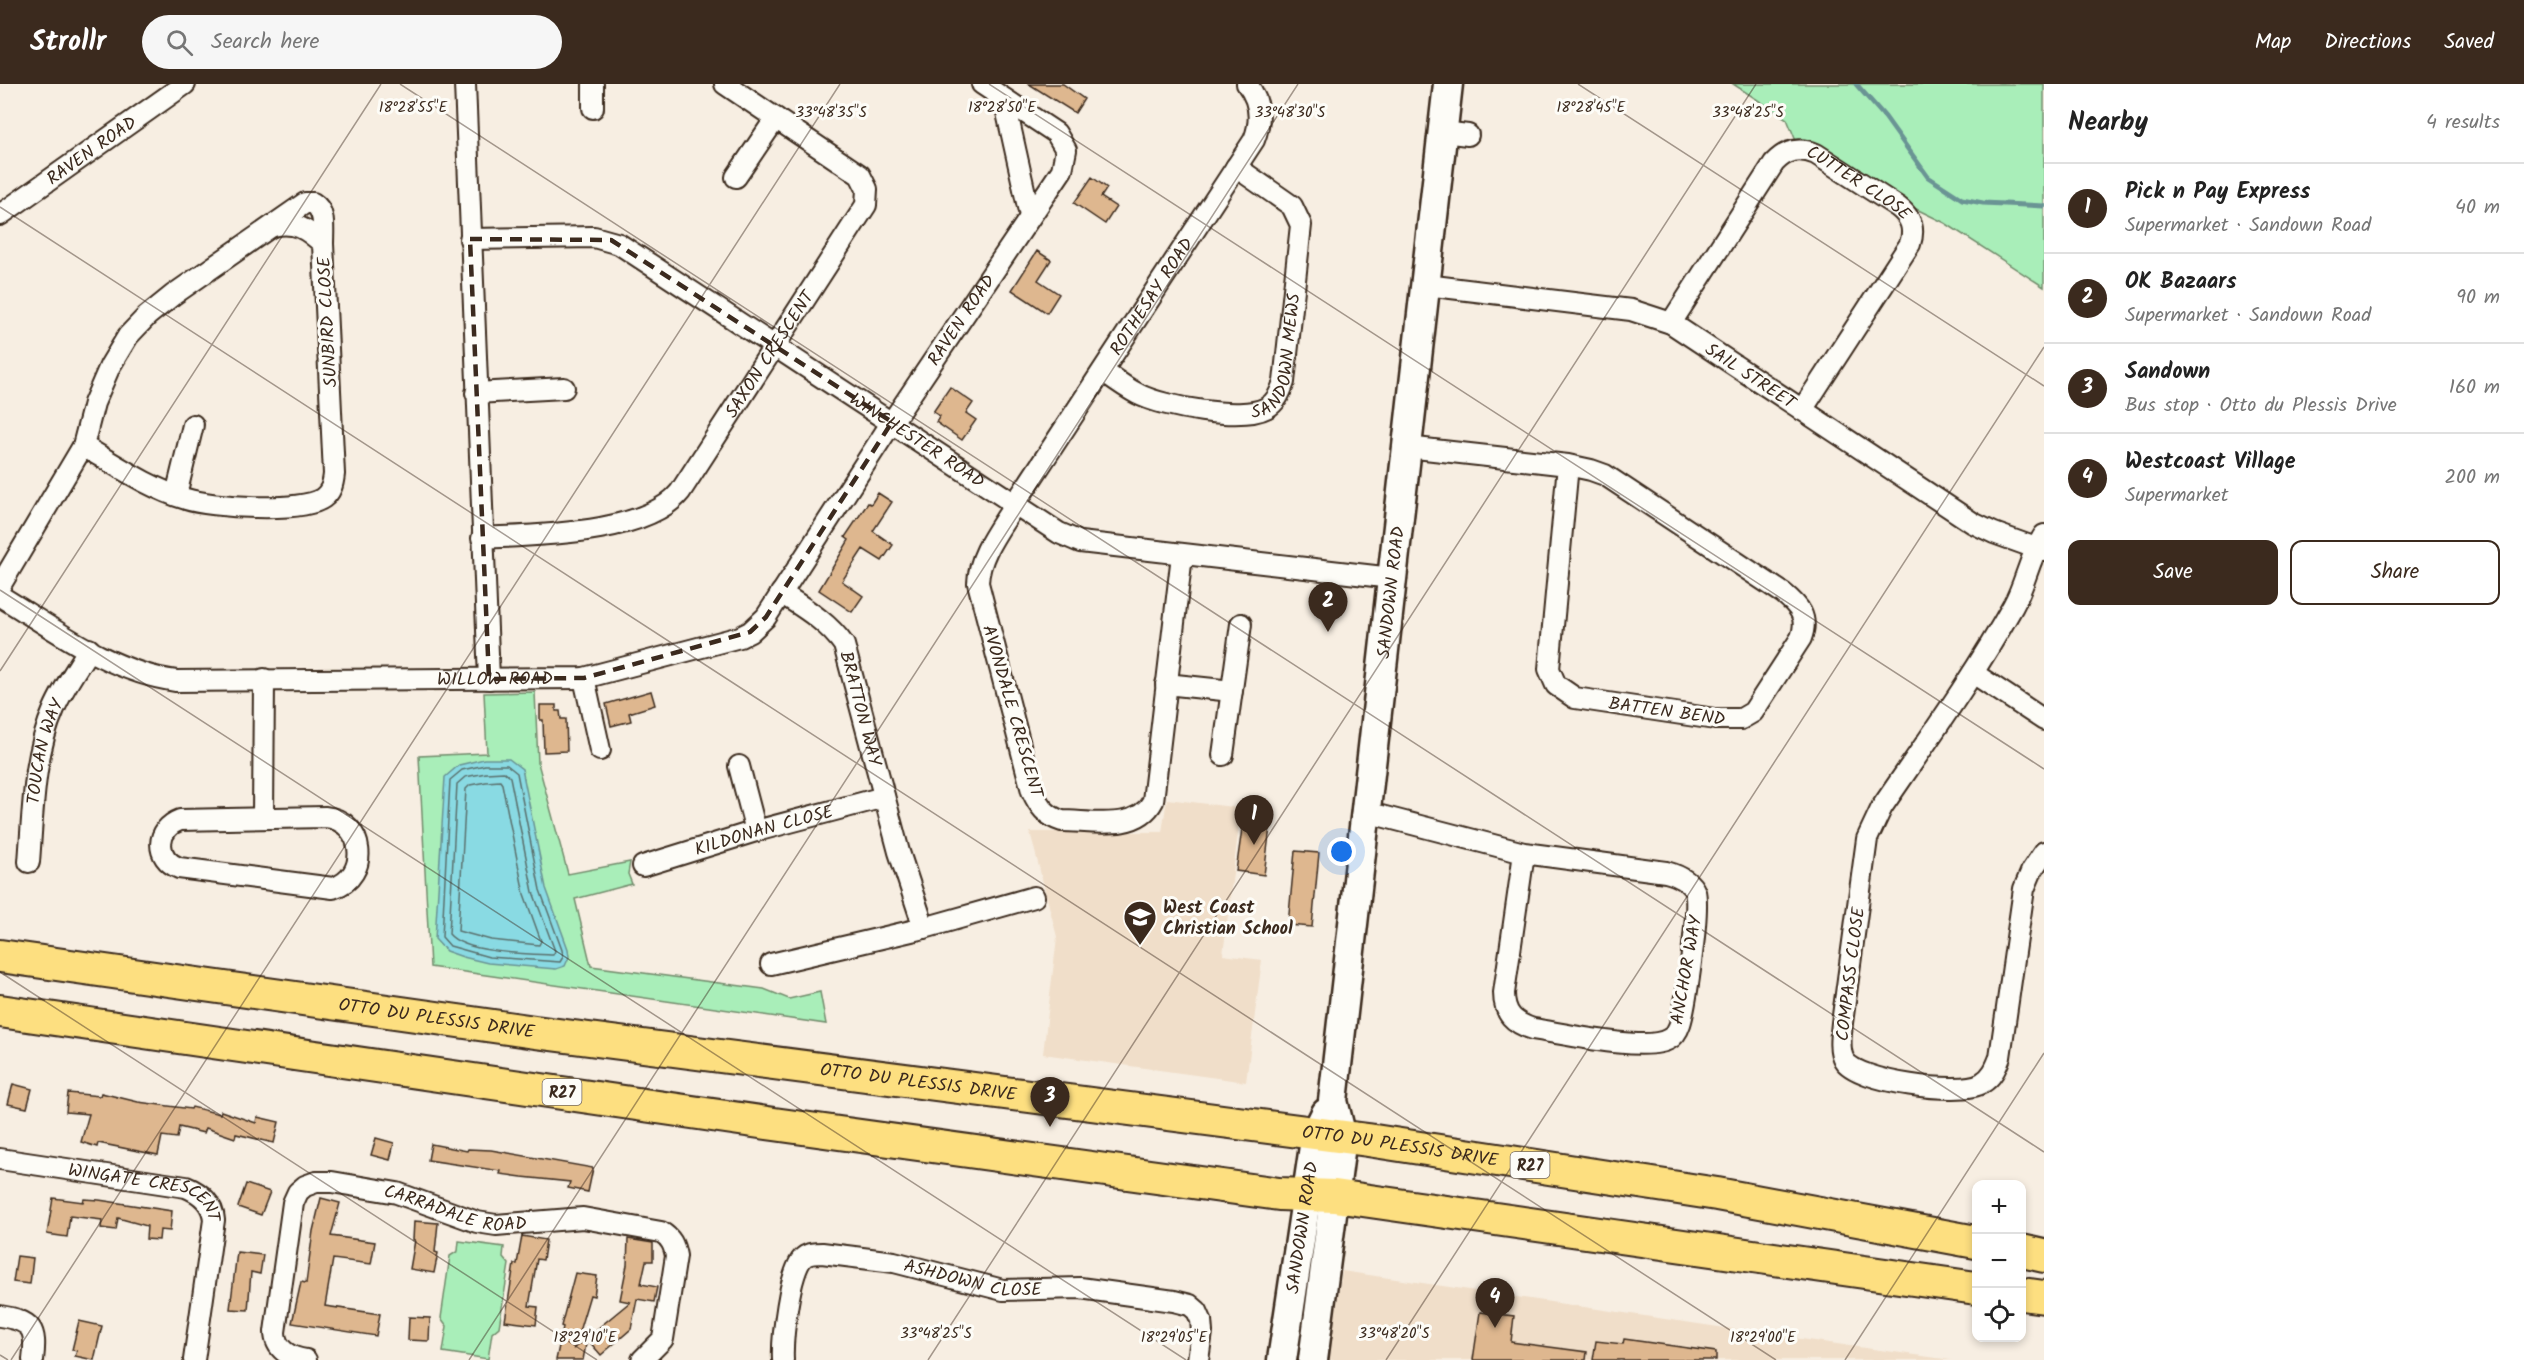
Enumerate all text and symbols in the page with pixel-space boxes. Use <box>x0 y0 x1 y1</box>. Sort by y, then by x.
search box <box>142 15 562 69</box>
text: Strollr <box>30 20 106 65</box>
text: Search here <box>211 25 320 60</box>
icon: search <box>163 26 196 59</box>
text: Map <box>2255 26 2291 59</box>
text: Directions <box>2324 26 2411 59</box>
text: Saved <box>2444 26 2494 59</box>
text: 18°28'55"E <box>379 96 449 120</box>
text: 18°28'50"E <box>968 96 1037 120</box>
text: 18°28'45"E <box>1557 96 1627 120</box>
text: 33°48'35"S <box>795 101 867 125</box>
text: 33°48'30"S <box>1255 101 1325 125</box>
text: 33°48'25"S <box>1712 101 1784 125</box>
text: Nearby <box>2068 102 2148 144</box>
text: 4 results <box>2426 107 2500 139</box>
street label: RAVEN ROAD <box>41 109 144 194</box>
street label: CUTTER CLOSE <box>1802 139 1918 228</box>
text: Pick n Pay Express <box>2125 175 2310 210</box>
text: 1 <box>2084 192 2091 224</box>
text: 40 m <box>2455 192 2500 224</box>
text: Supermarket · Sandown Road <box>2125 210 2371 242</box>
street label: ROTHESAY ROAD <box>1103 232 1202 362</box>
street label: SUNBIRD CLOSE <box>311 255 346 388</box>
text: OK Bazaars <box>2125 265 2237 300</box>
street label: RAVEN ROAD <box>921 269 1004 372</box>
text: 2 <box>2082 282 2093 314</box>
text: 90 m <box>2456 282 2500 314</box>
street label: SAXON CRESCENT <box>718 284 823 425</box>
street label: SANDOWN MEWS <box>1248 292 1310 428</box>
text: Supermarket · Sandown Road <box>2125 300 2371 332</box>
street label: SAIL STREET <box>1699 336 1802 418</box>
text: Sandown <box>2125 355 2210 390</box>
text: 3 <box>2082 372 2093 404</box>
text: 160 m <box>2449 372 2500 404</box>
street label: WINCHESTER ROAD <box>843 386 990 497</box>
text: Bus stop · Otto du Plessis Drive <box>2125 390 2397 422</box>
text: Westcoast Village <box>2125 445 2296 480</box>
text: 4 <box>2082 462 2093 494</box>
text: 200 m <box>2444 462 2500 494</box>
text: Supermarket <box>2125 480 2228 512</box>
street label: SANDOWN ROAD <box>1370 524 1414 660</box>
button: Save <box>2068 540 2278 605</box>
button: Share <box>2290 540 2500 605</box>
pin: 2 <box>1308 582 1348 632</box>
street label: AVONDALE CRESCENT <box>973 622 1050 802</box>
street label: BRATTON WAY <box>830 648 889 770</box>
street label: WILLOW ROAD <box>437 665 553 695</box>
street label: BATTEN BEND <box>1607 690 1727 735</box>
street label: TOUCAN WAY <box>20 694 73 806</box>
pin: 1 <box>1234 796 1274 845</box>
street label: KILDONAN CLOSE <box>691 798 837 865</box>
your location <box>1327 837 1356 866</box>
place label: West Coast Christian School <box>1163 894 1293 944</box>
school or university icon: West Coast Christian School <box>1122 899 1158 946</box>
street label: COMPASS CLOSE <box>1829 905 1874 1043</box>
street label: ANCHOR WAY <box>1664 913 1711 1027</box>
street label: OTTO DU PLESSIS DRIVE <box>337 991 537 1048</box>
street label: OTTO DU PLESSIS DRIVE <box>818 1056 1019 1110</box>
pin: 3 <box>1030 1078 1070 1127</box>
road number: R27 <box>542 1079 582 1105</box>
street label: OTTO DU PLESSIS DRIVE <box>1300 1119 1500 1176</box>
road number: R27 <box>1510 1152 1550 1178</box>
street label: WINGATE CRESCENT <box>66 1156 227 1225</box>
street label: SANDOWN ROAD <box>1279 1159 1328 1296</box>
street label: CARRADALE ROAD <box>381 1178 528 1241</box>
map controls <box>1972 1180 2026 1342</box>
button: + <box>1972 1180 2026 1234</box>
button: − <box>1972 1234 2026 1288</box>
street label: ASHDOWN CLOSE <box>900 1252 1043 1306</box>
pin: 4 <box>1476 1278 1514 1328</box>
button: locate <box>1972 1288 2026 1342</box>
text: 33°48'25"S <box>900 1322 972 1346</box>
text: 33°48'20"S <box>1359 1322 1429 1346</box>
text: 18°29'10"E <box>554 1326 618 1350</box>
text: 18°29'05"E <box>1141 1326 1208 1350</box>
text: 18°29'00"E <box>1730 1326 1797 1350</box>

